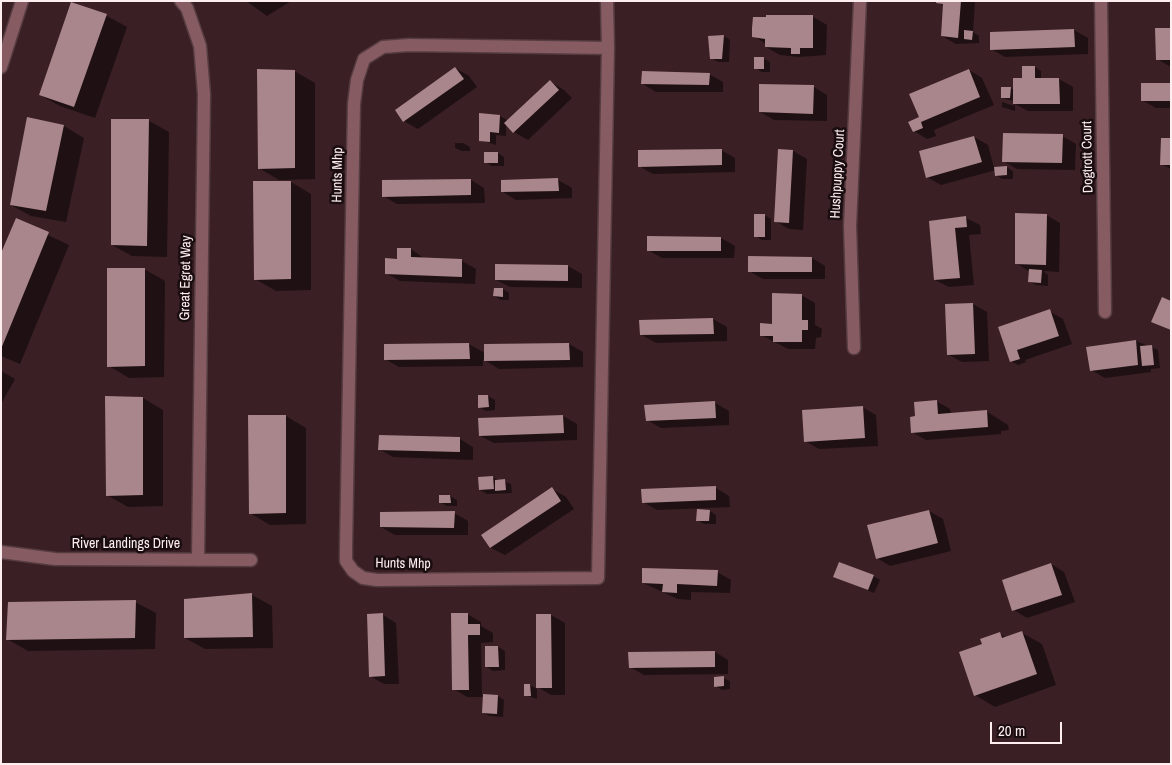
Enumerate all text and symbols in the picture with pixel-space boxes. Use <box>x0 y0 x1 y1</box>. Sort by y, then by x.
street label: Dogtrott Court <box>1079 121 1097 193</box>
street label: Hushpuppy Court <box>827 129 849 219</box>
street label: Hunts Mhp <box>329 147 347 203</box>
street label: Great Egret Way <box>177 235 195 321</box>
street label: River Landings Drive <box>72 536 180 552</box>
street label: Hunts Mhp <box>375 555 431 573</box>
scale bar <box>992 712 1064 744</box>
text: 20 m <box>998 720 1025 741</box>

